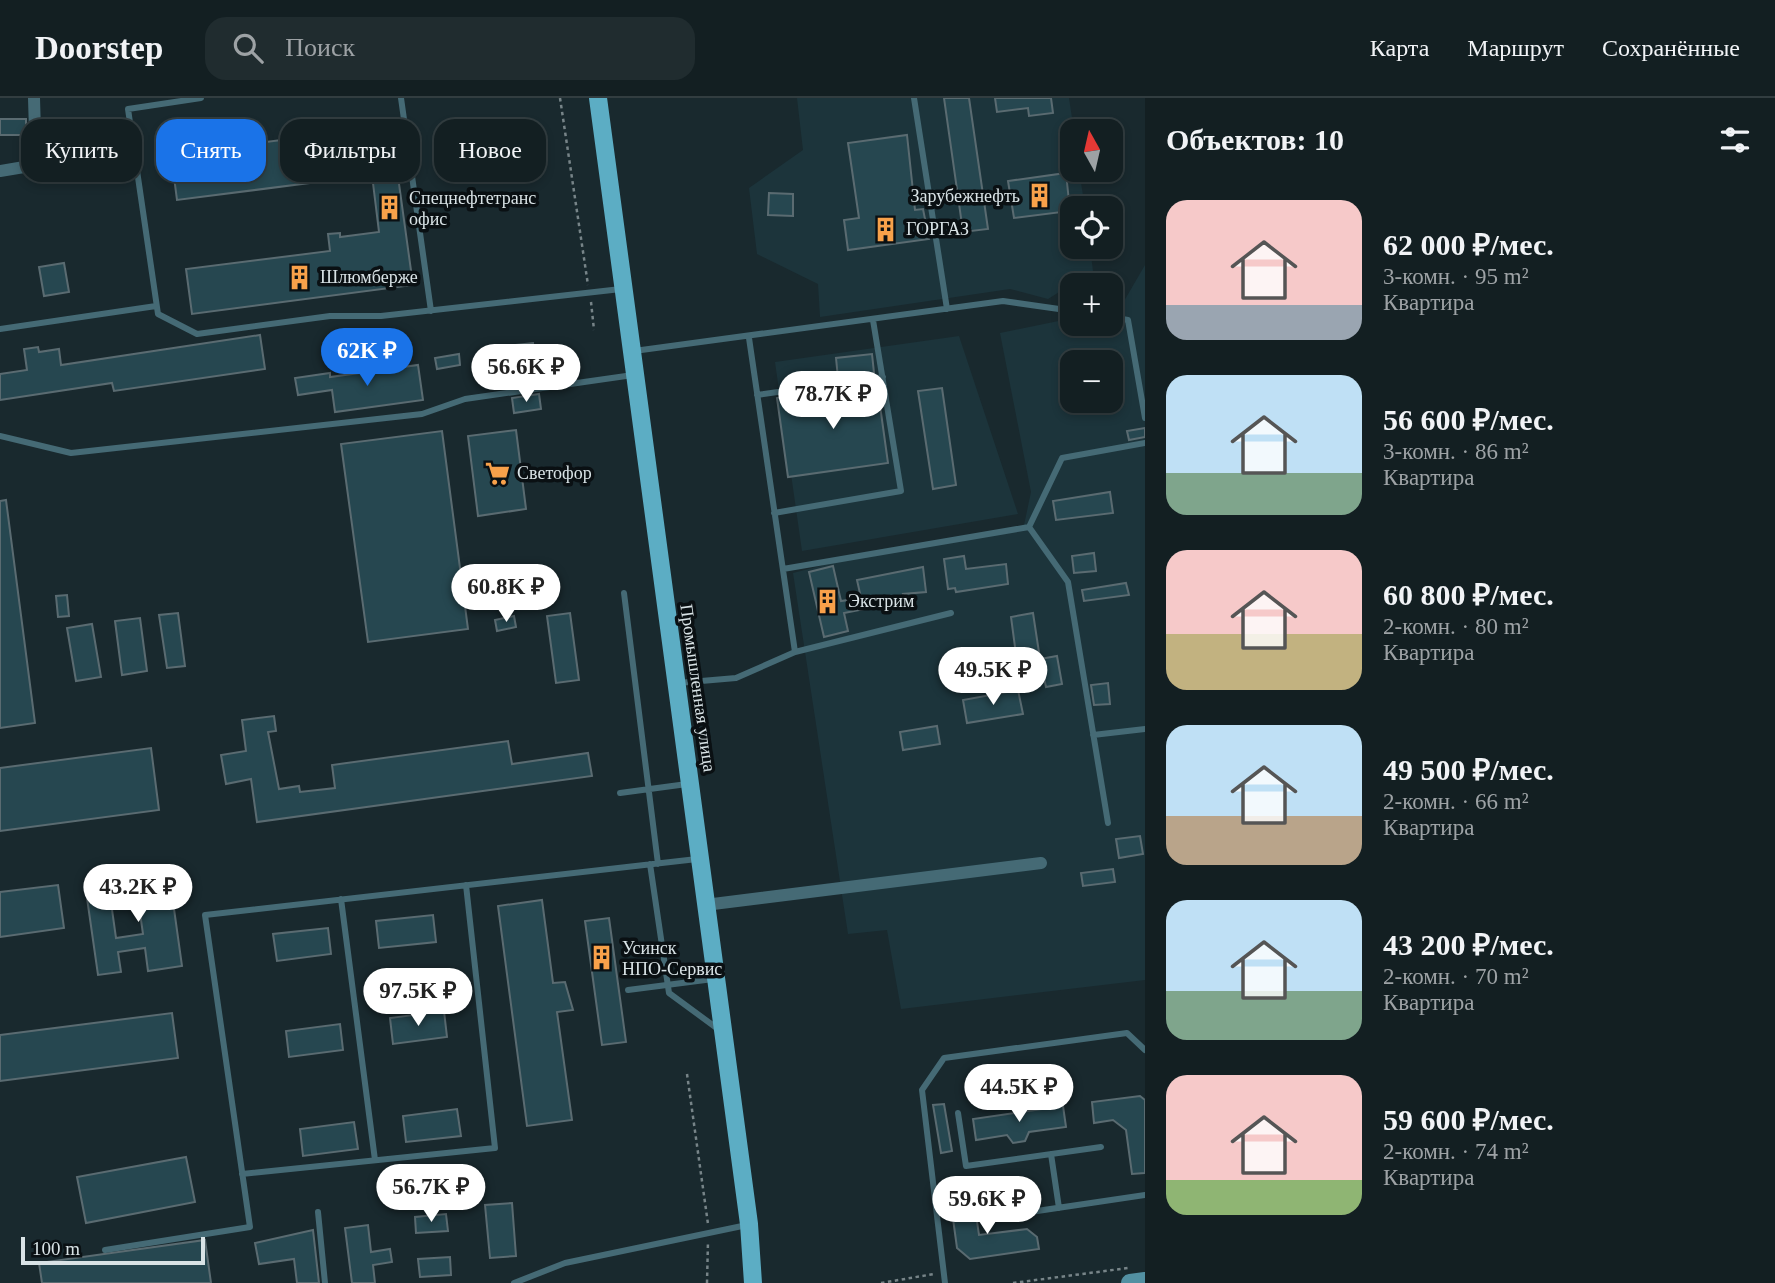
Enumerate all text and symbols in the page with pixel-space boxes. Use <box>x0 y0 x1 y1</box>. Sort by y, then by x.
search box <box>205 17 695 80</box>
icon: search <box>229 29 267 67</box>
text: Doorstep <box>35 30 163 66</box>
text: Поиск <box>285 33 355 62</box>
text: Карта <box>1370 35 1429 61</box>
text: Маршрут <box>1467 35 1564 61</box>
text: Сохранённые <box>1602 35 1740 61</box>
chip: Купить <box>21 119 142 182</box>
chip: Снять <box>156 119 266 182</box>
chip: Фильтры <box>280 119 420 182</box>
chip: Новое <box>434 119 546 182</box>
north arrow <box>1060 119 1124 182</box>
map controls <box>1060 119 1123 413</box>
icon: filters <box>1716 121 1754 159</box>
text: Объектов: 10 <box>1166 123 1344 156</box>
building icon: Зарубежнефть <box>1026 182 1054 210</box>
place label: Зарубежнефть <box>911 186 1020 206</box>
place label: Спецнефтетранс офис <box>409 188 536 229</box>
building icon: Спецнефтетранс офис <box>375 194 403 222</box>
button: locate <box>1060 196 1123 259</box>
building icon: ГОРГАЗ <box>872 215 900 243</box>
place label: ГОРГАЗ <box>906 219 969 239</box>
icon: home <box>1222 228 1306 312</box>
text: 62 000 ₽/мес. <box>1383 228 1554 261</box>
building icon: Шлюмберже <box>286 263 314 291</box>
text: 3-комн. · 95 m² <box>1383 264 1529 289</box>
place label: Шлюмберже <box>320 267 418 287</box>
button: + <box>1060 273 1123 336</box>
text: Квартира <box>1383 290 1474 315</box>
pin: 62K ₽ <box>318 328 416 388</box>
text: 62K ₽ <box>337 338 397 363</box>
pin: 56.6K ₽ <box>461 344 591 404</box>
button: − <box>1060 350 1123 413</box>
text: 56.6K ₽ <box>487 354 565 379</box>
pin: 78.7K ₽ <box>768 372 898 431</box>
text: 78.7K ₽ <box>794 381 872 406</box>
icon: home <box>1222 403 1306 487</box>
text: 56 600 ₽/мес. <box>1383 403 1554 436</box>
text: 3-комн. · 86 m² <box>1383 439 1529 464</box>
supermarket icon: Светофор <box>483 459 511 487</box>
place label: Светофор <box>517 463 592 483</box>
text: Квартира <box>1383 465 1474 490</box>
pin: 60.8K ₽ <box>441 564 571 624</box>
text: 60.8K ₽ <box>467 574 545 599</box>
icon: home <box>1222 578 1306 662</box>
text: 60 800 ₽/мес. <box>1383 578 1554 611</box>
building icon: Экстрим <box>814 587 842 615</box>
place label: Экстрим <box>848 591 914 611</box>
street label: Промышленная улица <box>676 603 720 773</box>
text: 2-комн. · 80 m² <box>1383 614 1529 639</box>
text: Квартира <box>1383 640 1474 665</box>
pin: 49.5K ₽ <box>928 648 1058 707</box>
text: 49.5K ₽ <box>954 657 1032 682</box>
icon: home <box>1222 753 1306 837</box>
text: 49 500 ₽/мес. <box>1383 753 1554 786</box>
text: 2-комн. · 66 m² <box>1383 789 1529 814</box>
text: Квартира <box>1383 815 1474 840</box>
pin: 43.2K ₽ <box>73 864 203 924</box>
text: 43.2K ₽ <box>99 874 177 899</box>
icon: home <box>1222 928 1306 1012</box>
text: 43 200 ₽/мес. <box>1383 928 1554 961</box>
place label: Усинск НПО-Сервис <box>622 938 722 979</box>
building icon: Усинск НПО-Сервис <box>588 944 616 972</box>
text: 2-комн. · 70 m² <box>1383 964 1529 989</box>
pin: 97.5K ₽ <box>353 968 483 1028</box>
text: 97.5K ₽ <box>379 978 457 1003</box>
text: Квартира <box>1383 990 1474 1015</box>
pin: 44.5K ₽ <box>954 1065 1084 1124</box>
text: 44.5K ₽ <box>980 1074 1058 1099</box>
icon: home <box>1222 1103 1306 1187</box>
text: 59 600 ₽/мес. <box>1383 1103 1554 1136</box>
text: 2-комн. · 74 m² <box>1383 1139 1529 1164</box>
pin: 56.7K ₽ <box>366 1164 496 1224</box>
text: Квартира <box>1383 1165 1474 1190</box>
text: 56.7K ₽ <box>392 1174 470 1199</box>
pin: 59.6K ₽ <box>922 1176 1052 1236</box>
text: 59.6K ₽ <box>948 1186 1026 1211</box>
scale bar <box>21 1234 205 1266</box>
text: 100 m <box>32 1238 80 1259</box>

